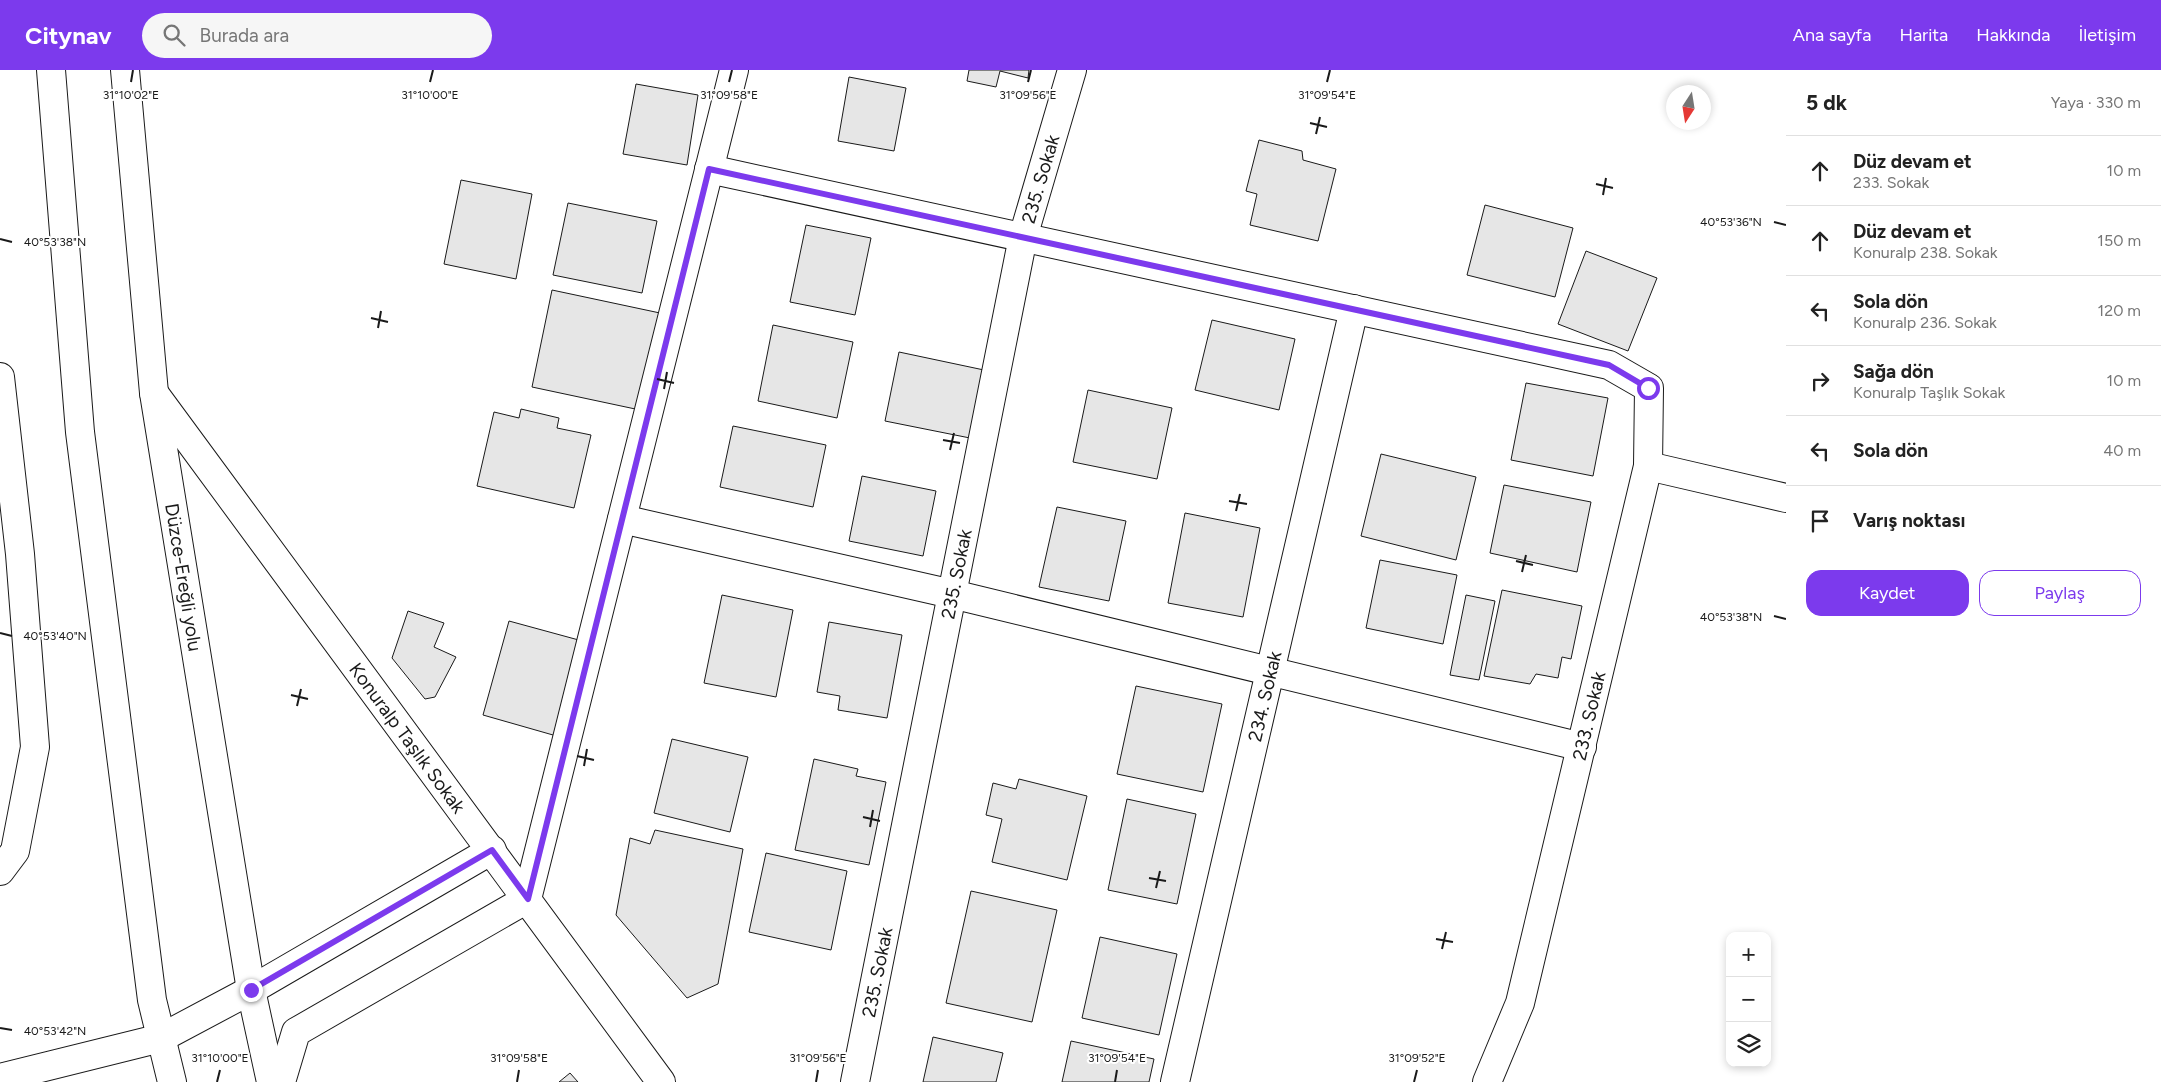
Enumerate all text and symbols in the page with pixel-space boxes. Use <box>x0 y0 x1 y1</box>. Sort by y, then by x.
search box <box>142 13 492 58</box>
text: Citynav <box>25 21 112 50</box>
icon: search <box>160 21 188 49</box>
text: Burada ara <box>200 24 289 47</box>
text: Ana sayfa <box>1793 24 1871 46</box>
text: Harita <box>1899 24 1948 46</box>
text: Hakkında <box>1976 24 2050 46</box>
text: İletişim <box>2078 24 2136 46</box>
north arrow <box>1666 85 1711 130</box>
text: 31°10'02"E <box>103 88 159 102</box>
text: 31°10'00"E <box>401 88 459 102</box>
text: 31°09'58"E <box>700 88 758 102</box>
text: 31°09'56"E <box>999 88 1057 102</box>
text: 31°09'54"E <box>1298 88 1356 102</box>
text: 5 dk <box>1806 90 1847 115</box>
text: Yaya · 330 m <box>2051 93 2141 112</box>
street label: 235. Sokak <box>1016 131 1064 226</box>
text: Düz devam et <box>1853 150 1972 173</box>
icon: ahead <box>1806 157 1834 185</box>
text: 10 m <box>2107 161 2141 180</box>
text: 233. Sokak <box>1853 173 1929 192</box>
text: 40°53'36"N <box>1700 215 1762 229</box>
text: Düz devam et <box>1853 220 1972 243</box>
icon: ahead <box>1806 227 1834 255</box>
text: 150 m <box>2097 231 2141 250</box>
text: 40°53'38"N <box>24 235 86 249</box>
text: Konuralp 238. Sokak <box>1853 243 1998 262</box>
text: Sola dön <box>1853 290 1928 313</box>
icon: left <box>1806 297 1834 325</box>
text: 120 m <box>2098 301 2141 320</box>
text: Konuralp 236. Sokak <box>1853 313 1997 332</box>
text: Sağa dön <box>1853 360 1934 383</box>
icon: right <box>1806 367 1834 395</box>
text: 10 m <box>2107 371 2141 390</box>
route start <box>1637 377 1660 400</box>
text: Konuralp Taşlık Sokak <box>1853 383 2005 402</box>
icon: left <box>1806 437 1834 465</box>
text: Sola dön <box>1853 439 1928 462</box>
text: 40 m <box>2103 441 2141 460</box>
street label: Düzce-Ereğli yolu <box>161 502 207 653</box>
icon: arrive <box>1806 507 1834 535</box>
text: Varış noktası <box>1853 509 1965 532</box>
street label: 235. Sokak <box>936 526 976 621</box>
button: Kaydet <box>1806 570 1969 616</box>
button: Paylaş <box>1979 570 2141 616</box>
text: 40°53'38"N <box>1700 610 1762 624</box>
text: 40°53'40"N <box>23 629 87 643</box>
street label: 234. Sokak <box>1243 648 1286 744</box>
street label: Konuralp Taşlık Sokak <box>345 658 471 818</box>
street label: 233. Sokak <box>1568 669 1611 763</box>
street label: 235. Sokak <box>857 924 897 1019</box>
map controls <box>1726 932 1771 1067</box>
button: + <box>1726 932 1771 977</box>
button: − <box>1726 977 1771 1022</box>
route end <box>240 979 263 1002</box>
button: layers <box>1726 1022 1771 1067</box>
text: 40°53'42"N <box>24 1024 86 1038</box>
text: 31°10'00"E <box>191 1051 249 1065</box>
text: 31°09'58"E <box>490 1051 548 1065</box>
text: 31°09'56"E <box>789 1051 847 1065</box>
text: 31°09'54"E <box>1088 1051 1146 1065</box>
text: 31°09'52"E <box>1388 1051 1446 1065</box>

